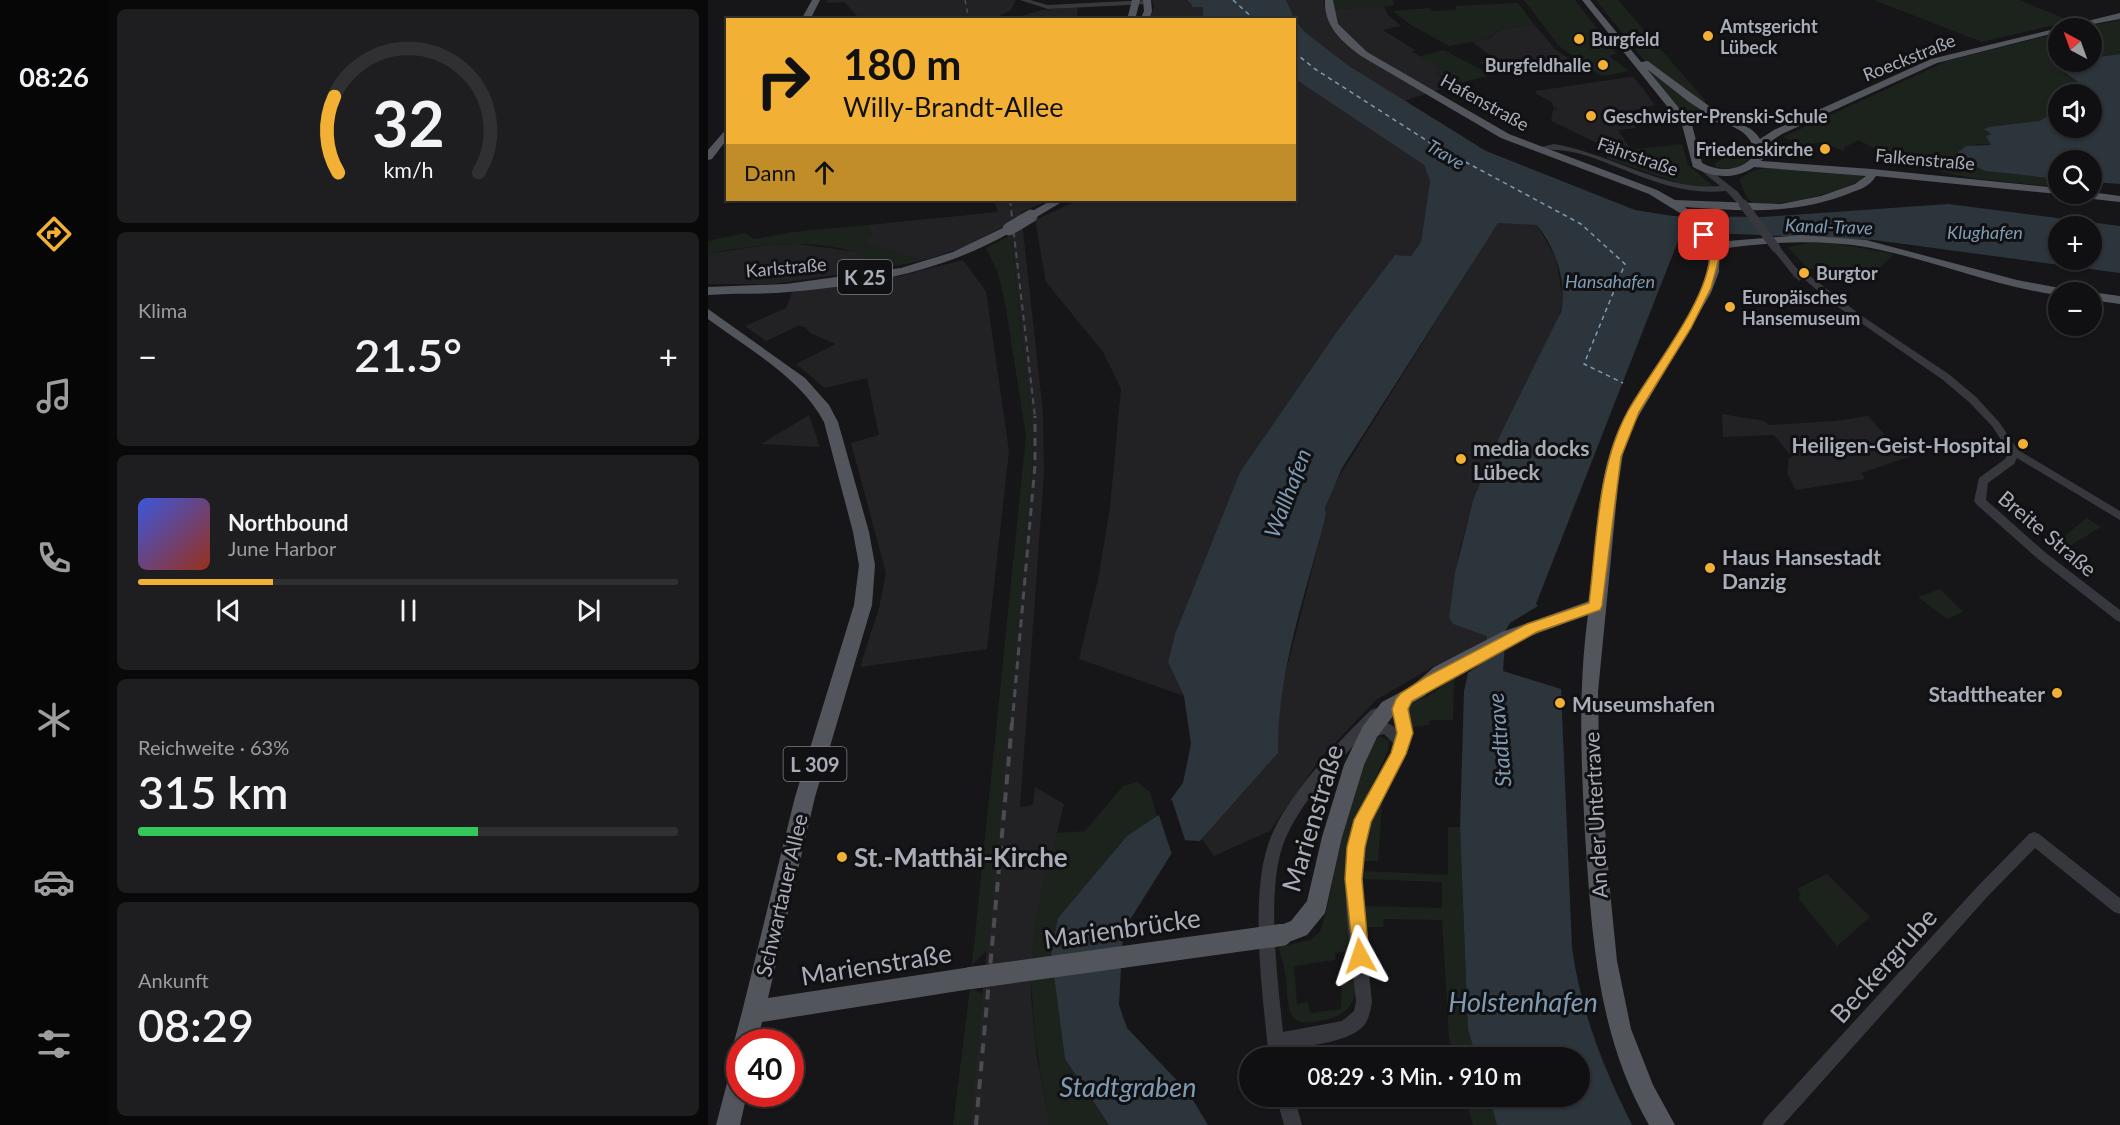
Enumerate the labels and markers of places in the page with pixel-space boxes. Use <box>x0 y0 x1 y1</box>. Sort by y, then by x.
place label: Amtsgericht Lübeck <box>1719 15 1818 58</box>
place label: Burgfeld <box>1591 28 1659 50</box>
marker: Amtsgericht Lübeck <box>1701 29 1715 43</box>
marker: Burgfeld <box>1572 32 1586 46</box>
place label: Burgfeldhalle <box>1485 54 1591 76</box>
marker: Burgfeldhalle <box>1596 58 1610 72</box>
place label: Geschwister-Prenski-Schule <box>1603 105 1828 127</box>
marker: Geschwister-Prenski-Schule <box>1584 109 1598 123</box>
place label: Friedenskirche <box>1696 138 1813 160</box>
marker: Friedenskirche <box>1818 142 1832 156</box>
pin <box>1678 209 1729 260</box>
place label: Burgtor <box>1816 262 1878 284</box>
marker: Burgtor <box>1797 266 1811 280</box>
place label: Europäisches Hansemuseum <box>1742 286 1860 329</box>
marker: Europäisches Hansemuseum <box>1723 300 1737 314</box>
place label: Heiligen-Geist-Hospital <box>1792 432 2011 457</box>
place label: media docks Lübeck <box>1473 435 1589 484</box>
marker: Heiligen-Geist-Hospital <box>2016 437 2030 451</box>
marker: media docks Lübeck <box>1454 452 1468 466</box>
place label: Haus Hansestadt Danzig <box>1722 544 1881 593</box>
marker: Haus Hansestadt Danzig <box>1703 561 1717 575</box>
place label: Stadttheater <box>1928 681 2045 706</box>
marker: Stadttheater <box>2050 686 2064 700</box>
place label: Museumshafen <box>1572 691 1715 716</box>
marker: Museumshafen <box>1553 696 1567 710</box>
place label: St.-Matthäi-Kirche <box>854 841 1068 873</box>
marker: St.-Matthäi-Kirche <box>835 850 849 864</box>

